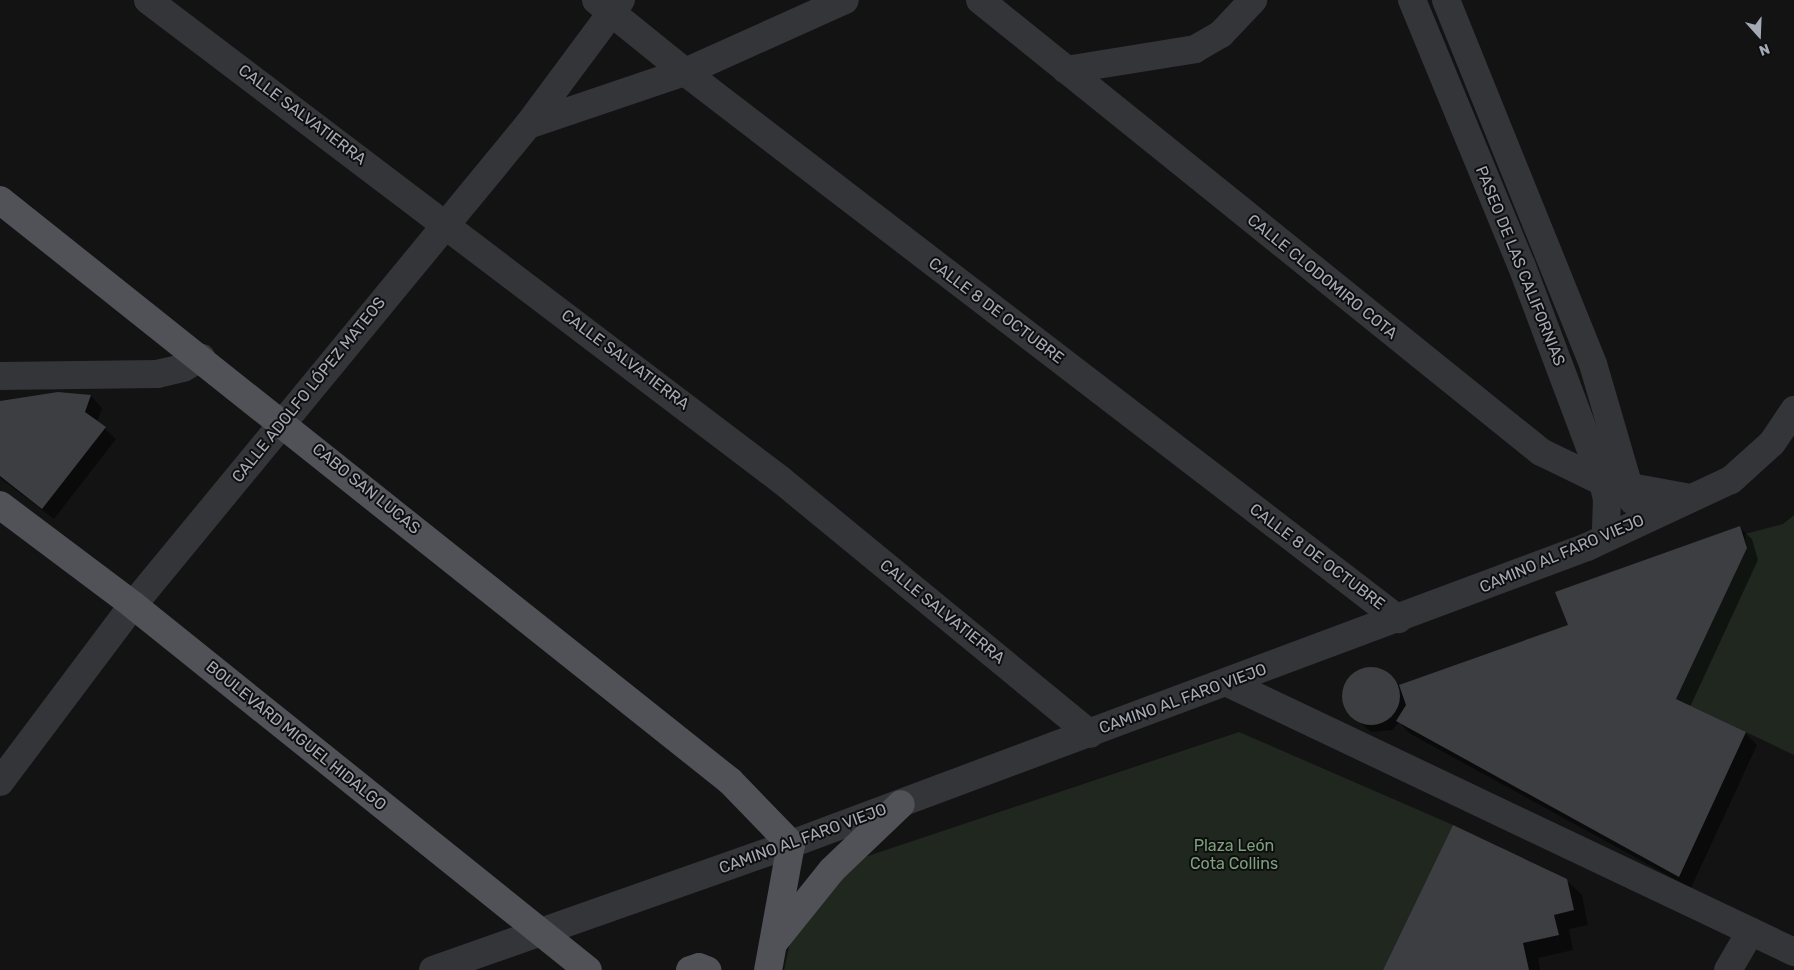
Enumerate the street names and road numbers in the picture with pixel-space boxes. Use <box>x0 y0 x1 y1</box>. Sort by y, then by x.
street label: CALLE SALVATIERRA <box>234 61 370 169</box>
street label: PASEO DE LAS CALIFORNIAS <box>1471 163 1569 369</box>
street label: CALLE CLODOMIRO COTA <box>1243 211 1401 343</box>
street label: CALLE 8 DE OCTUBRE <box>925 254 1067 368</box>
street label: CALLE ADOLFO LÓPEZ MATEOS <box>228 293 390 487</box>
street label: CALLE SALVATIERRA <box>557 306 693 414</box>
street label: CABO SAN LUCAS <box>308 440 424 538</box>
street label: CALLE 8 DE OCTUBRE <box>1246 500 1388 614</box>
street label: CAMINO AL FARO VIEJO <box>1476 510 1648 598</box>
street label: CALLE SALVATIERRA <box>876 556 1008 668</box>
street label: BOULEVARD MIGUEL HIDALGO <box>202 657 390 815</box>
street label: CAMINO AL FARO VIEJO <box>1096 660 1270 738</box>
street label: CAMINO AL FARO VIEJO <box>716 800 890 878</box>

